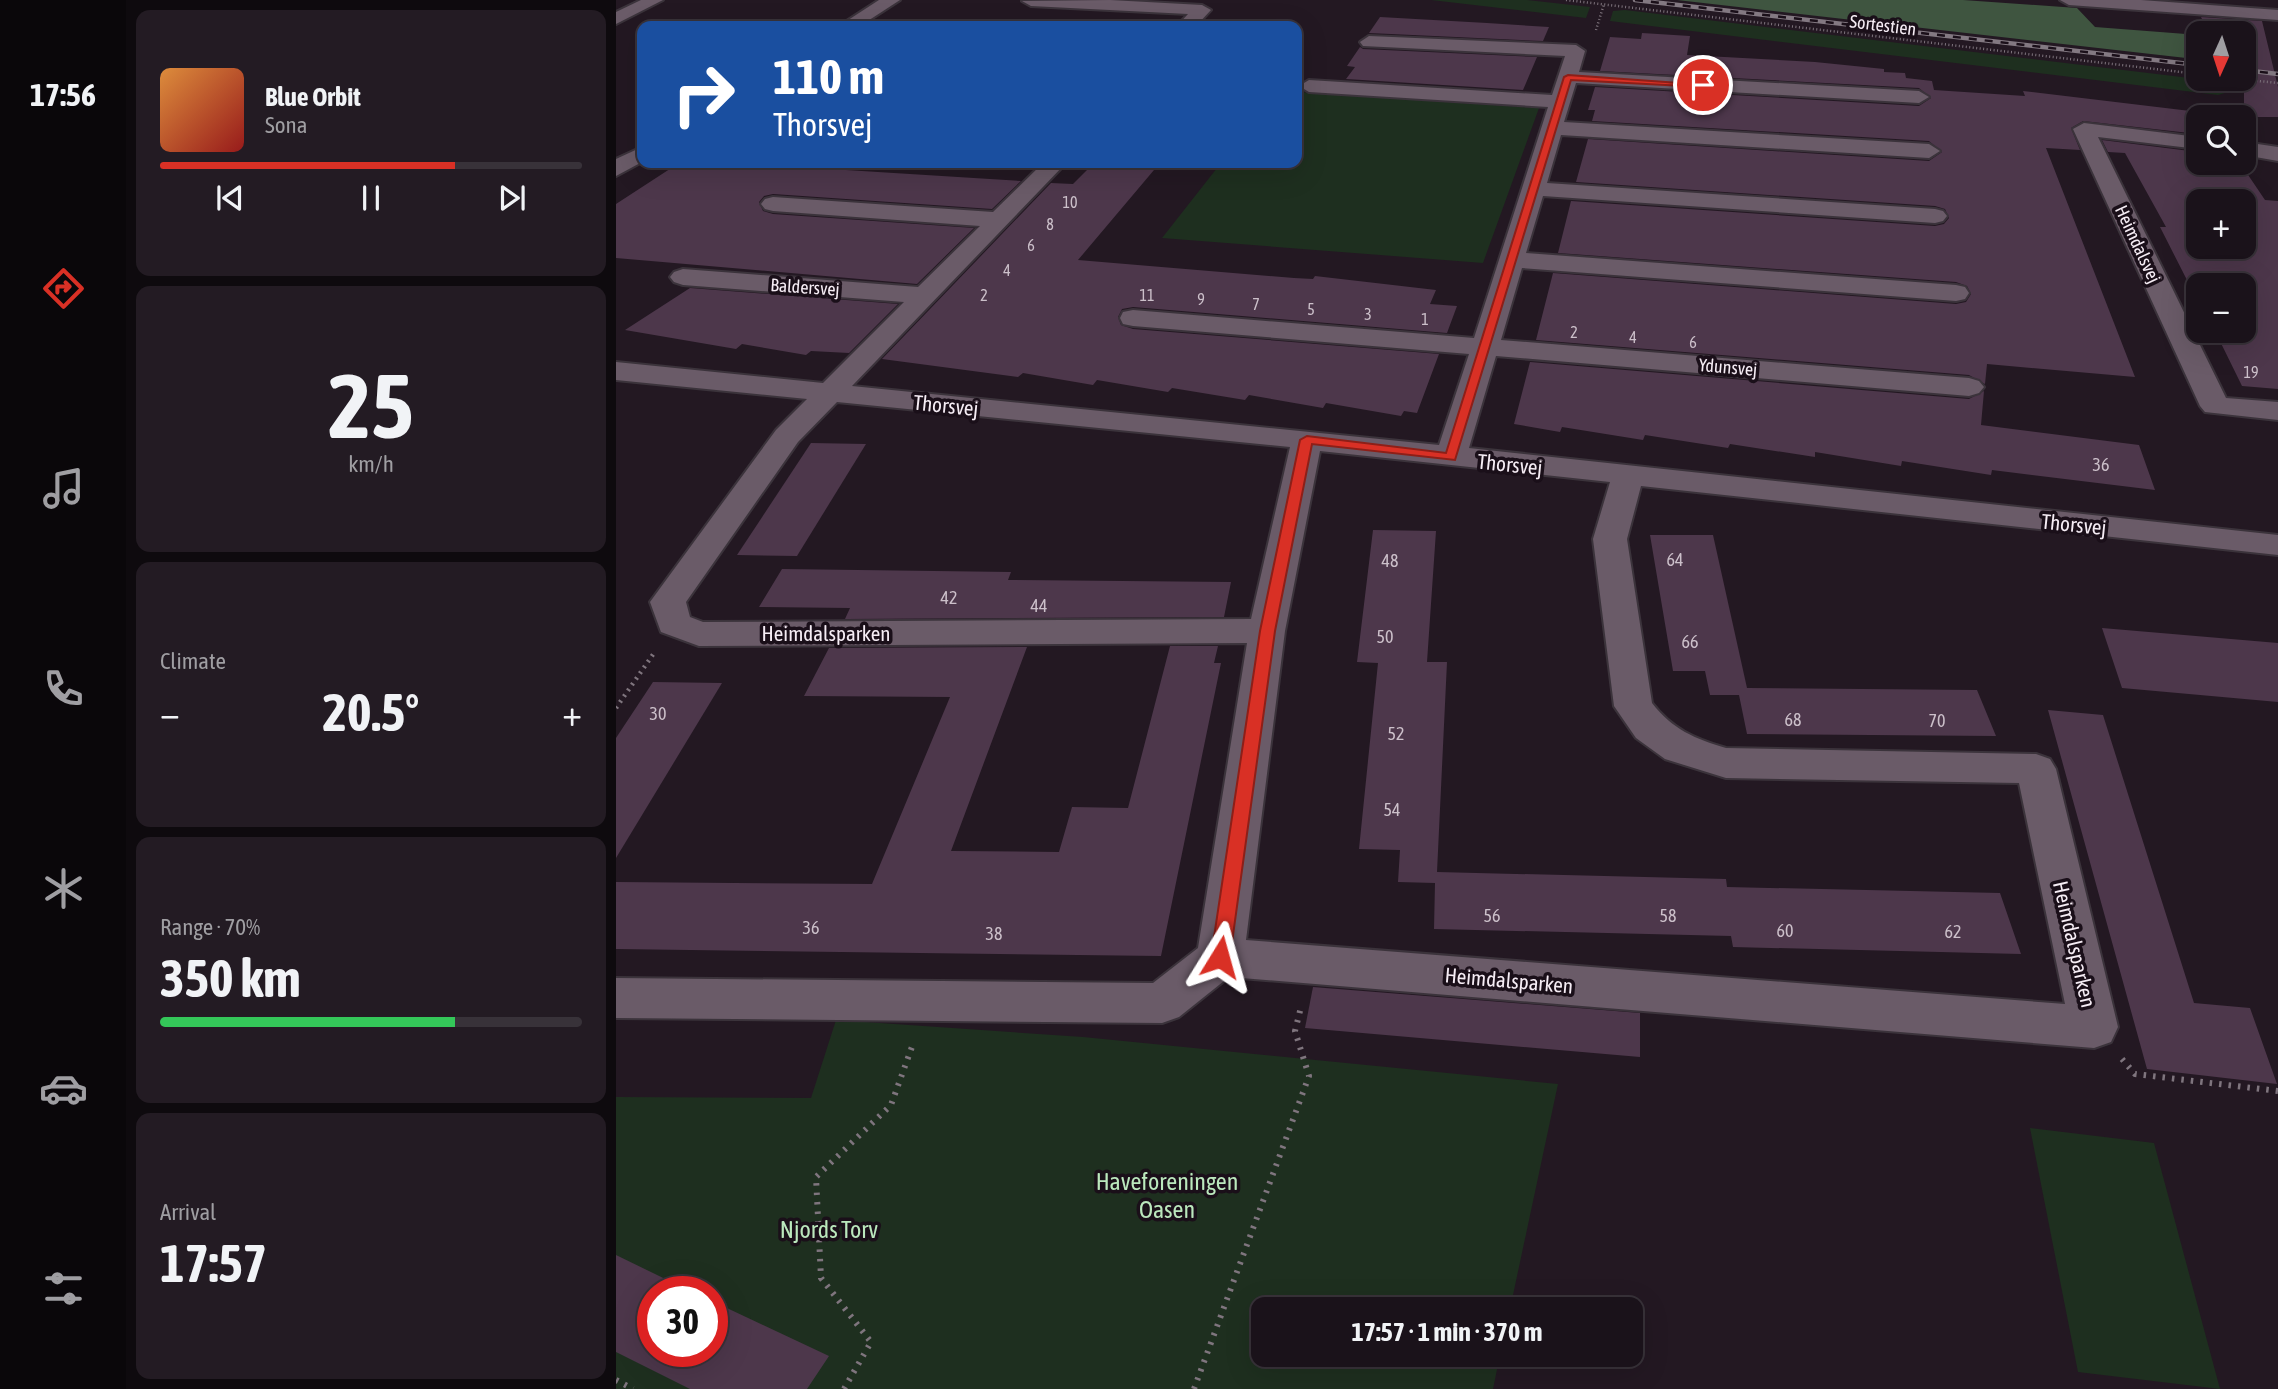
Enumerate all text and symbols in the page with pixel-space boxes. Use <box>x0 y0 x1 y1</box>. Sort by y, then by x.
street label: Sortestien <box>1849 11 1917 39</box>
north arrow <box>2186 21 2256 91</box>
map controls <box>2186 21 2256 343</box>
text: 110 m <box>773 48 884 104</box>
icon: right <box>658 49 749 140</box>
pin <box>1673 55 1733 115</box>
icon: arrive <box>1684 66 1722 104</box>
text: 17:56 <box>30 76 96 113</box>
text: Blue Orbit <box>265 82 361 112</box>
button: search <box>2186 105 2256 175</box>
text: Thorsvej <box>773 106 872 143</box>
text: Sona <box>265 112 307 138</box>
icon: previous <box>211 179 249 217</box>
icon: pause <box>352 179 390 217</box>
icon: next <box>493 179 531 217</box>
button: + <box>2186 189 2256 259</box>
house number: 10 <box>1062 193 1078 211</box>
street label: Heimdalsvej <box>2111 202 2165 286</box>
house number: 8 <box>1046 215 1054 233</box>
house number: 6 <box>1027 236 1035 254</box>
house number: 4 <box>1003 261 1011 279</box>
icon: directions <box>39 264 88 313</box>
button: − <box>2186 273 2256 343</box>
street label: Baldersvej <box>770 274 840 300</box>
house number: 2 <box>980 286 988 304</box>
house number: 11 <box>1139 286 1155 304</box>
house number: 9 <box>1197 290 1205 308</box>
house number: 7 <box>1252 295 1260 313</box>
house number: 5 <box>1307 300 1315 318</box>
house number: 3 <box>1364 305 1372 323</box>
house number: 1 <box>1421 310 1429 328</box>
house number: 2 <box>1570 323 1578 341</box>
house number: 4 <box>1629 328 1637 346</box>
house number: 6 <box>1689 333 1697 351</box>
text: 25 <box>328 353 414 457</box>
street label: Ydunsvej <box>1698 354 1758 380</box>
house number: 19 <box>2243 363 2259 381</box>
street label: Thorsvej <box>912 390 980 420</box>
street label: Thorsvej <box>1476 449 1544 479</box>
text: km/h <box>348 451 394 477</box>
house number: 36 <box>2093 454 2109 475</box>
icon: music <box>39 464 88 513</box>
street label: Thorsvej <box>2040 509 2108 539</box>
house number: 64 <box>1667 549 1683 570</box>
house number: 48 <box>1382 550 1398 571</box>
house number: 42 <box>941 587 957 608</box>
house number: 44 <box>1031 595 1047 616</box>
street label: Heimdalsparken <box>762 621 890 645</box>
house number: 50 <box>1377 626 1393 647</box>
house number: 66 <box>1682 631 1698 652</box>
text: Climate <box>160 648 226 674</box>
icon: phone <box>39 664 88 713</box>
text: 20.5° <box>323 682 419 742</box>
text: − <box>160 691 180 734</box>
text: + <box>562 691 582 734</box>
house number: 30 <box>650 703 666 724</box>
house number: 68 <box>1785 709 1801 730</box>
house number: 70 <box>1929 710 1945 731</box>
house number: 52 <box>1388 723 1404 744</box>
house number: 54 <box>1384 799 1400 820</box>
icon: climate <box>39 864 88 913</box>
street label: Heimdalsparken <box>2049 879 2101 1009</box>
house number: 56 <box>1484 905 1500 926</box>
house number: 58 <box>1660 905 1676 926</box>
text: Range · 70% <box>160 914 260 940</box>
house number: 36 <box>803 917 819 938</box>
position arrow <box>1183 920 1257 994</box>
house number: 60 <box>1777 920 1793 941</box>
house number: 62 <box>1945 921 1961 942</box>
house number: 38 <box>986 923 1002 944</box>
text: 350 km <box>160 948 301 1008</box>
street label: Heimdalsparken <box>1444 962 1574 998</box>
icon: car <box>39 1064 88 1113</box>
park label: Haveforeningen Oasen <box>1096 1168 1238 1223</box>
text: Arrival <box>160 1199 216 1225</box>
park label: Njords Torv <box>780 1216 878 1243</box>
text: 17:57 <box>160 1233 267 1293</box>
icon: filters <box>39 1264 88 1313</box>
speed limit sign: 30 <box>637 1276 728 1367</box>
text: 17:57 · 1 min · 370 m <box>1352 1317 1542 1347</box>

